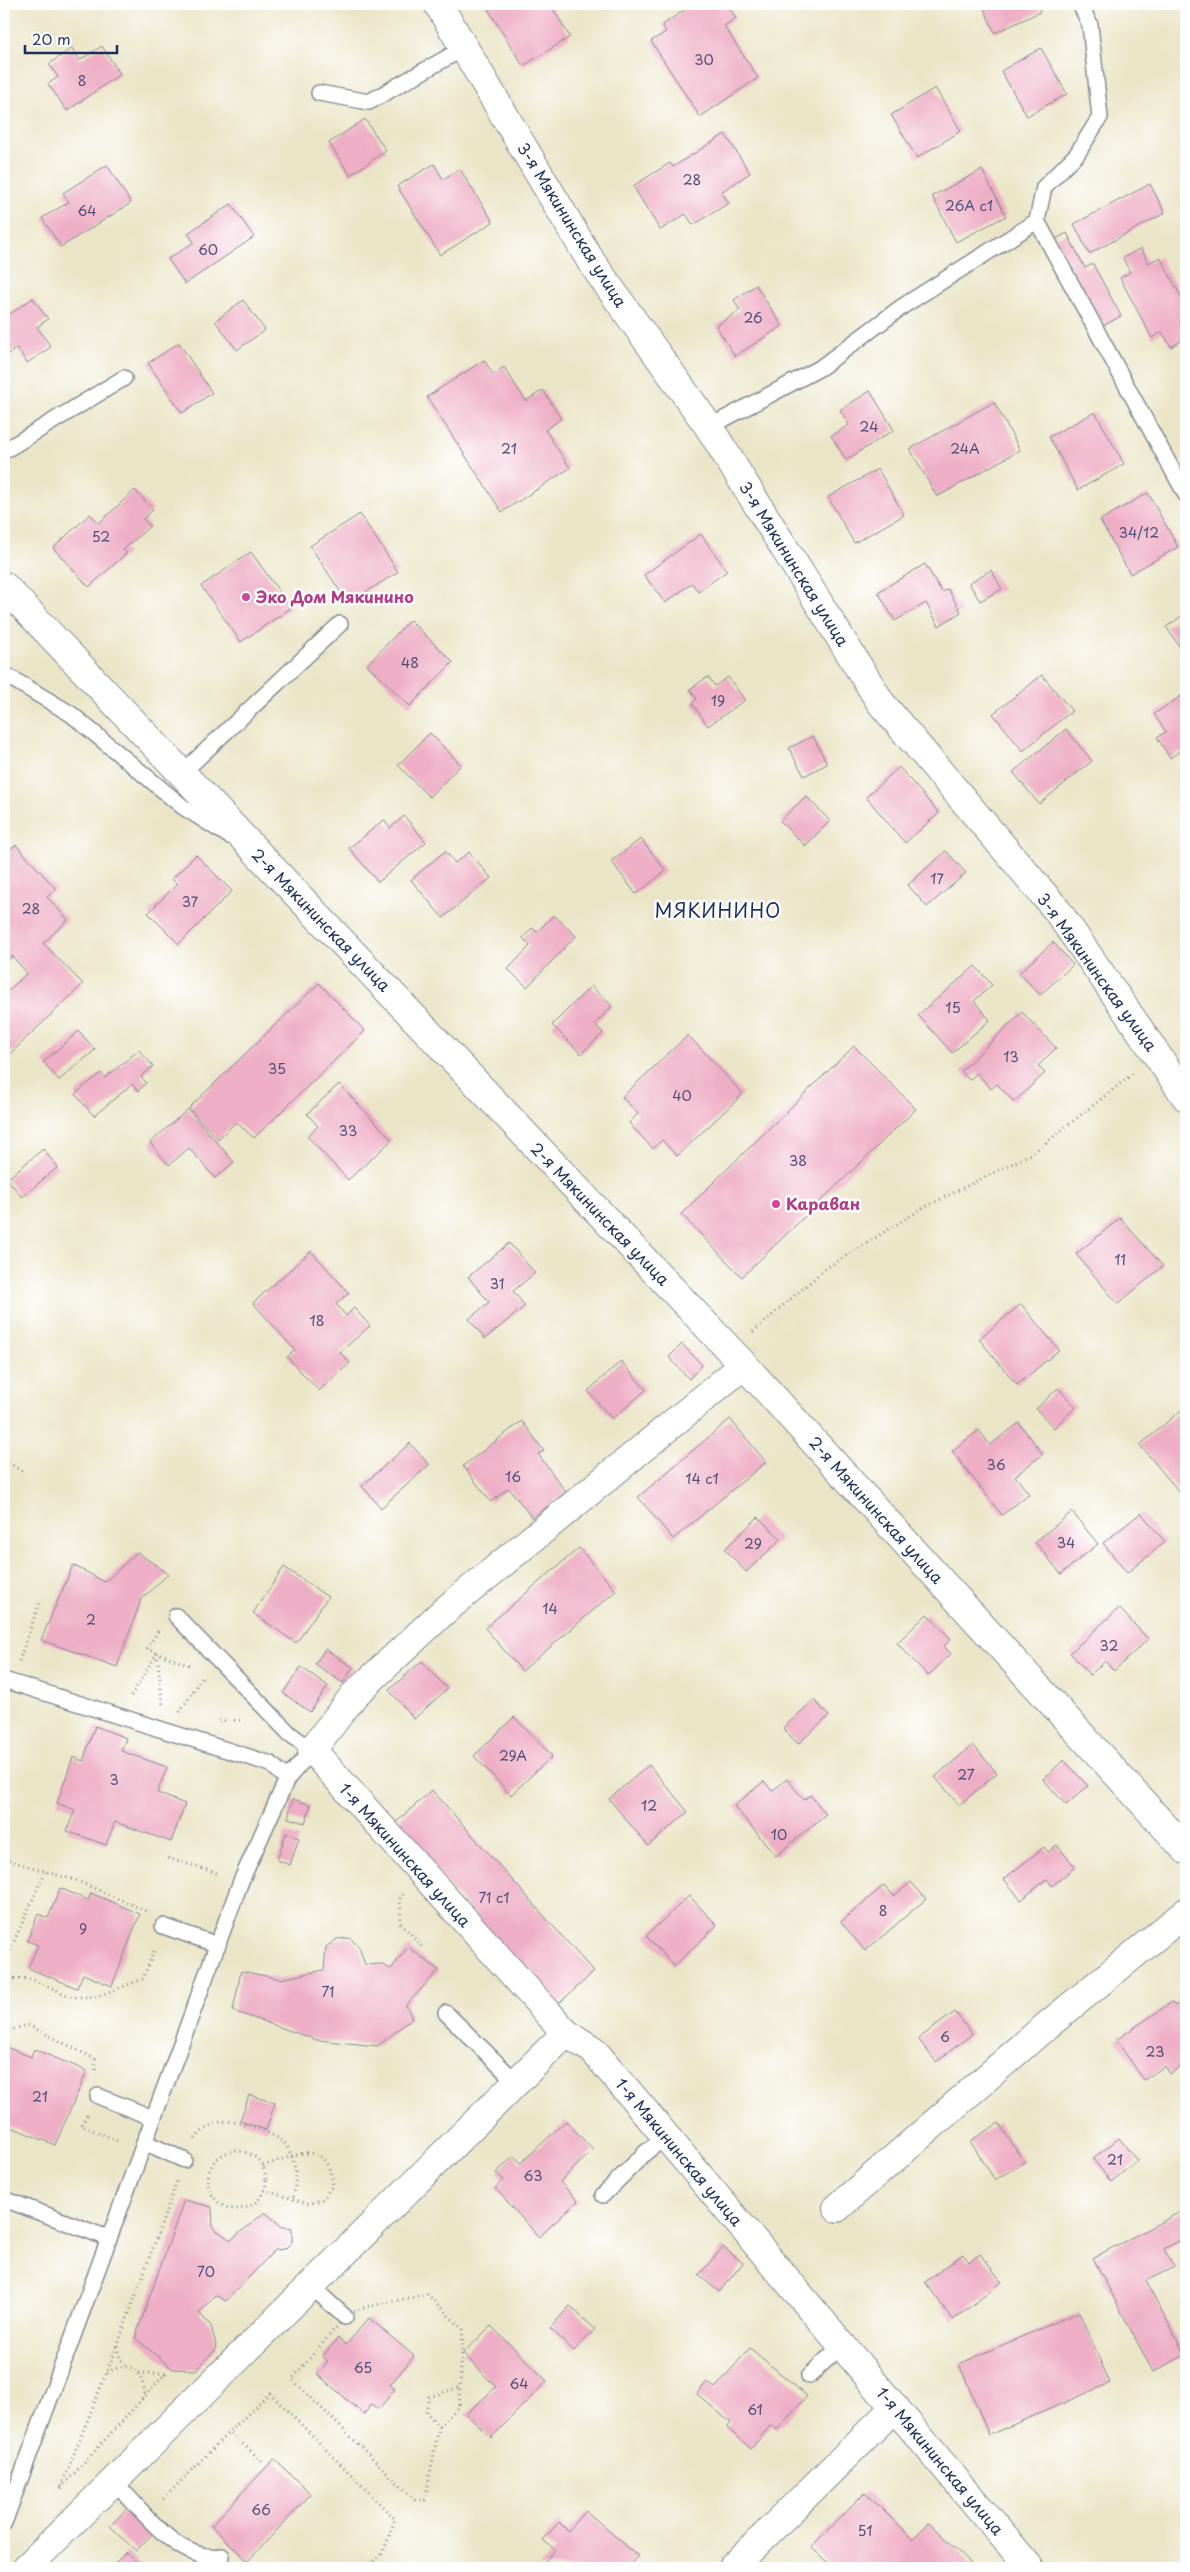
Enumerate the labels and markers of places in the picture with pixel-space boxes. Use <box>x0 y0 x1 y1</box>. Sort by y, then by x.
place label: Эко Дом Мякинино <box>256 584 414 608</box>
marker: Эко Дом Мякинино <box>240 591 252 603</box>
place label: Караван <box>786 1191 860 1215</box>
marker: Караван <box>770 1198 782 1210</box>

